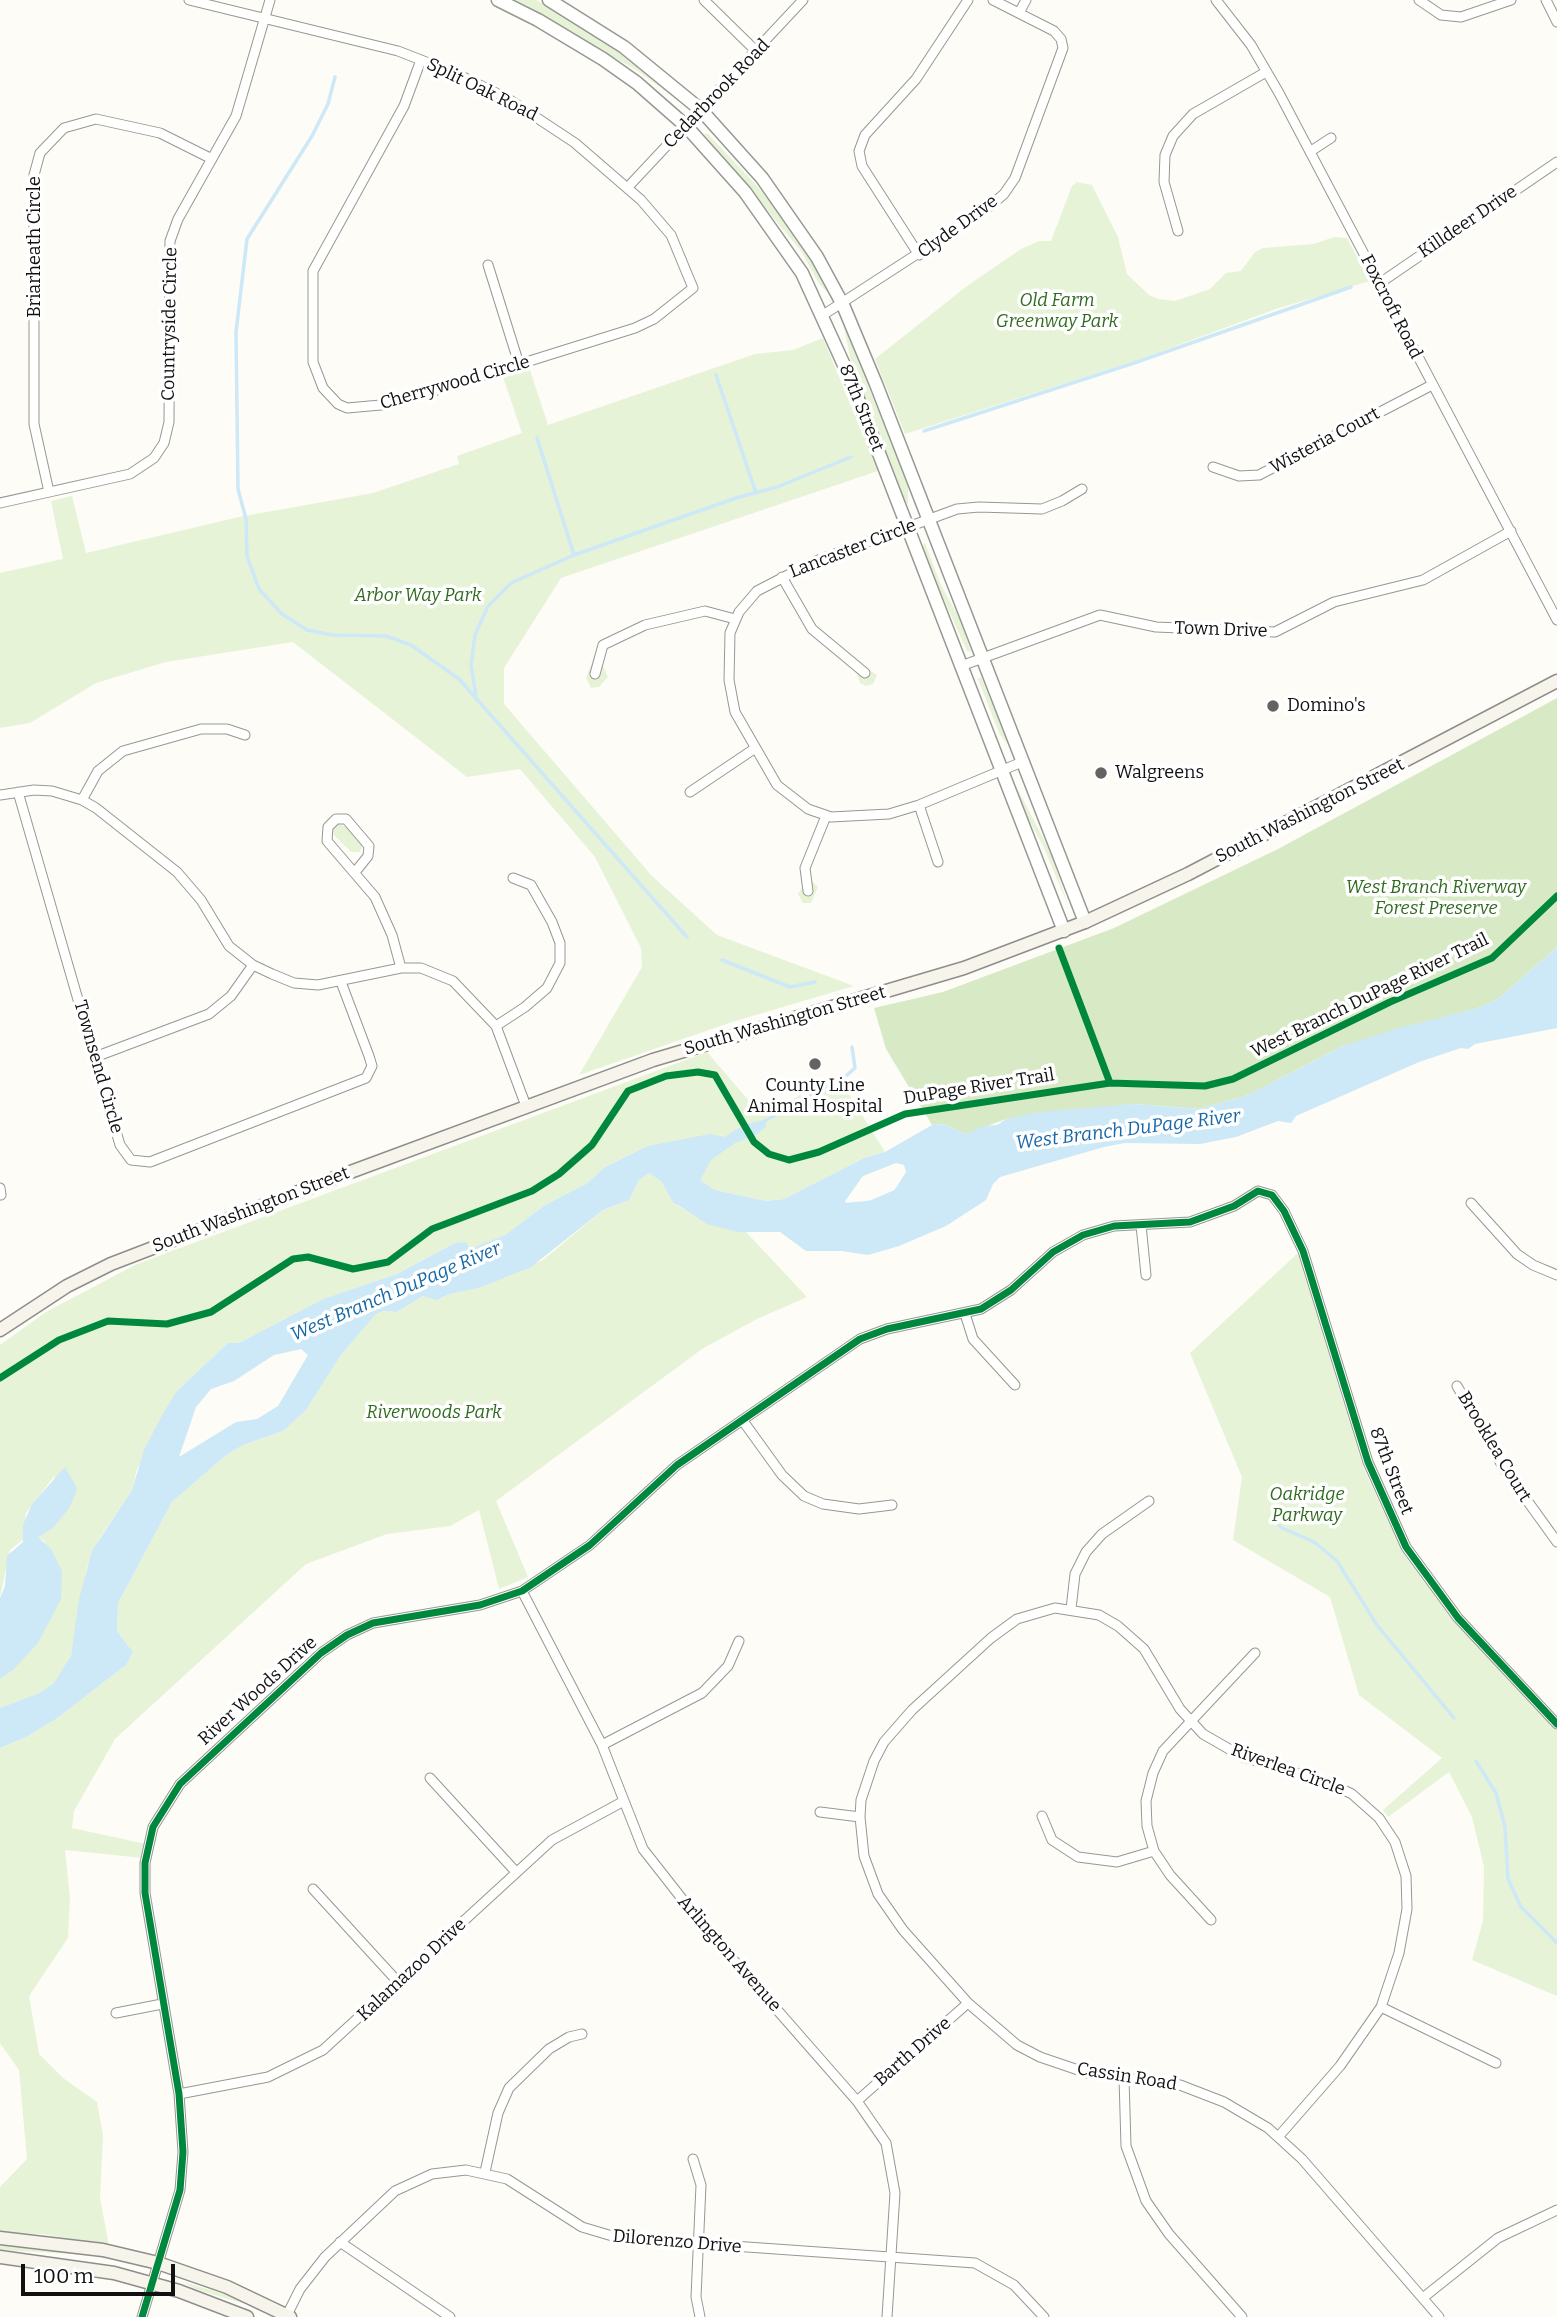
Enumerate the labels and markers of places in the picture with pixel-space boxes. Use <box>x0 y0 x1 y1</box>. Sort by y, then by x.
place label: Domino's <box>1287 695 1366 717</box>
marker: Domino's <box>1265 698 1281 714</box>
place label: Walgreens <box>1115 762 1204 784</box>
marker: Walgreens <box>1093 765 1109 781</box>
marker: County Line Animal Hospital <box>807 1056 823 1072</box>
place label: County Line Animal Hospital <box>747 1075 883 1118</box>

